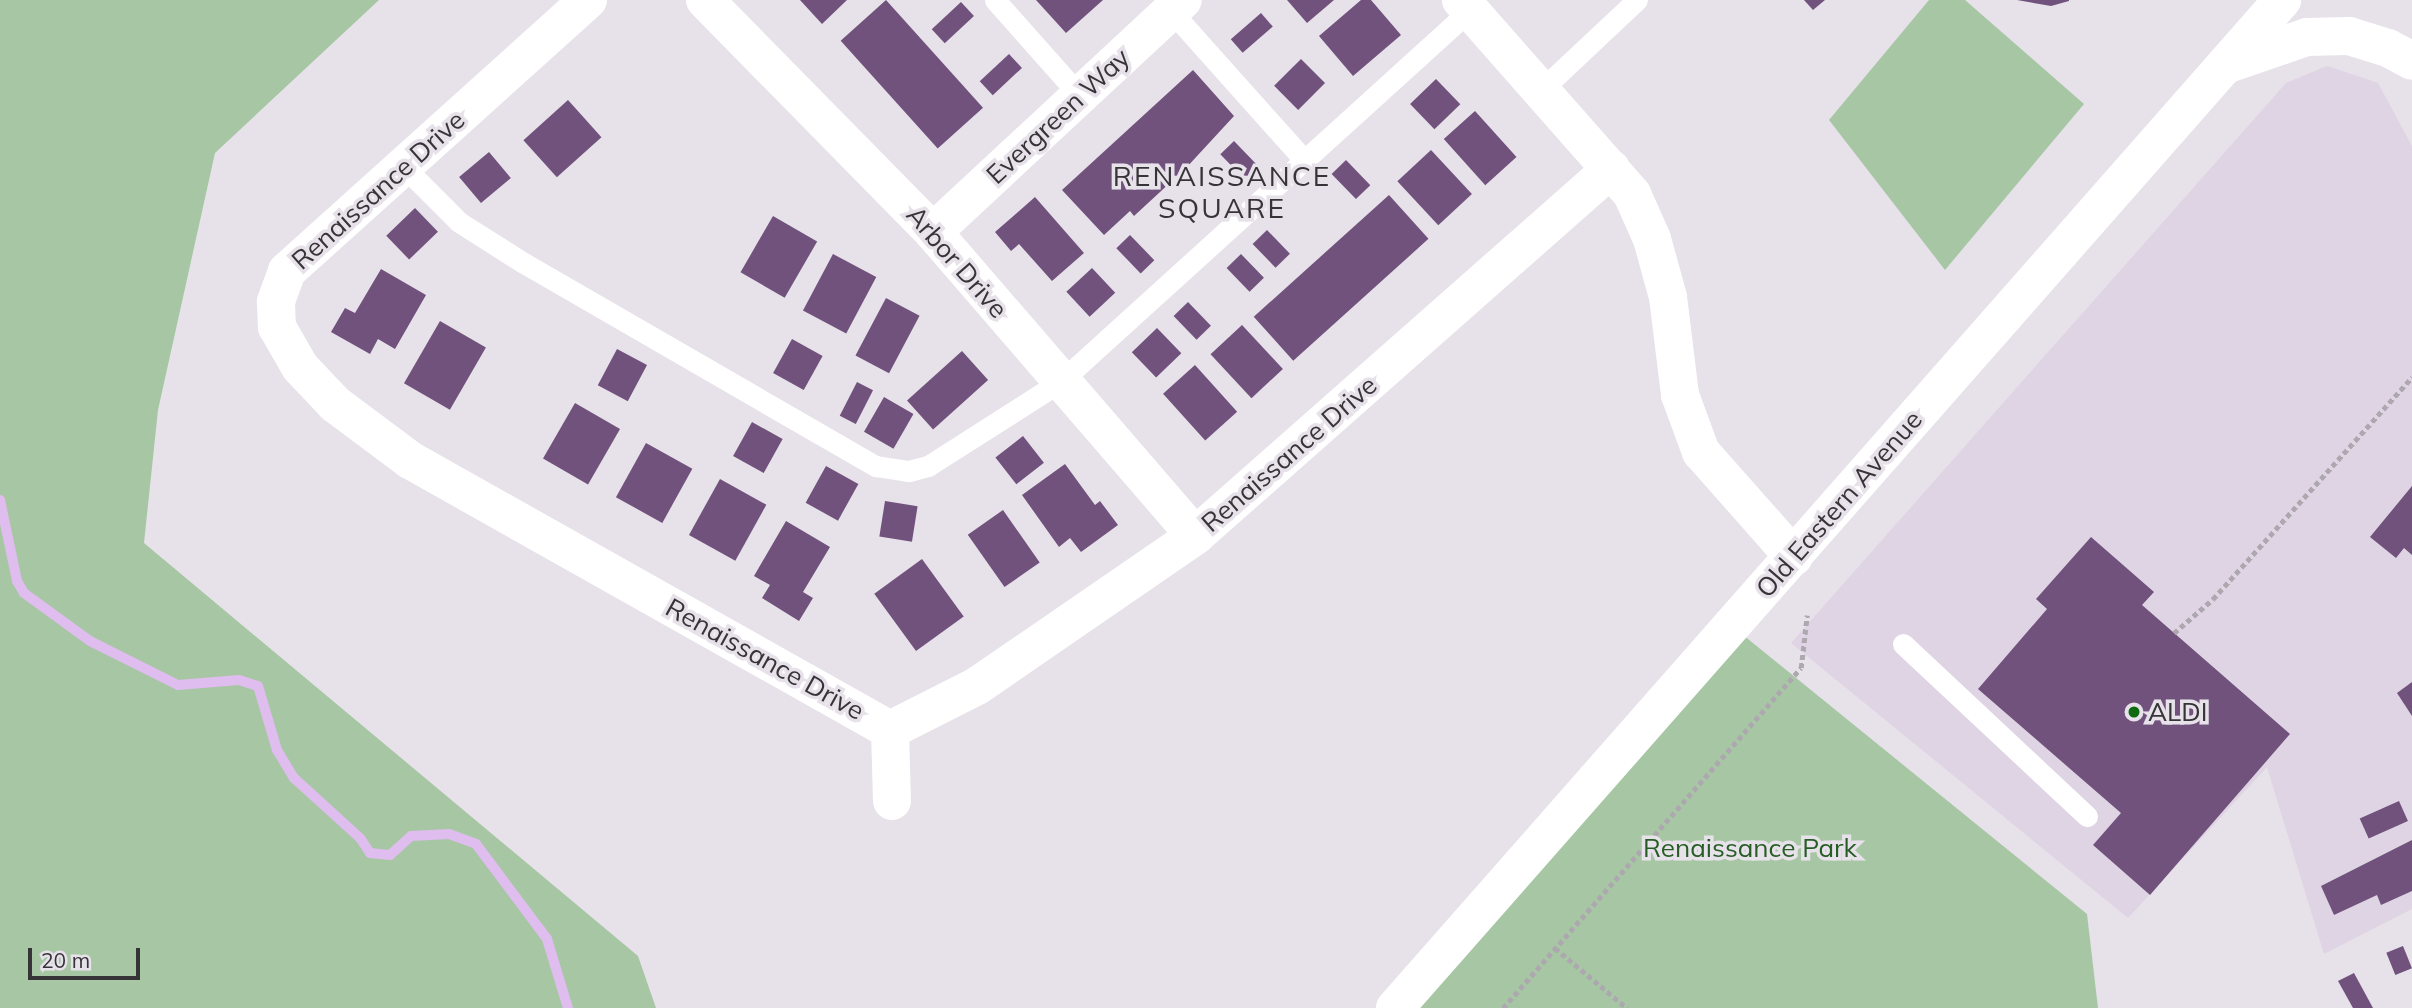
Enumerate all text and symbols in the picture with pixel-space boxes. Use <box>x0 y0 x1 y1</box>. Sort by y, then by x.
street label: Evergreen Way <box>980 42 1136 190</box>
street label: Renaissance Drive <box>285 104 471 276</box>
district label: RENAISSANCE SQUARE <box>1114 159 1330 225</box>
street label: Arbor Drive <box>900 200 1014 324</box>
street label: Renaissance Drive <box>1195 369 1383 539</box>
street label: Old Eastern Avenue <box>1749 404 1929 604</box>
street label: Renaissance Drive <box>660 592 870 726</box>
place label: ALDI <box>2148 696 2207 728</box>
marker: ALDI <box>2126 704 2142 720</box>
park label: Renaissance Park <box>1643 832 1857 864</box>
scale bar <box>32 934 144 978</box>
text: 20 m <box>41 947 90 973</box>

